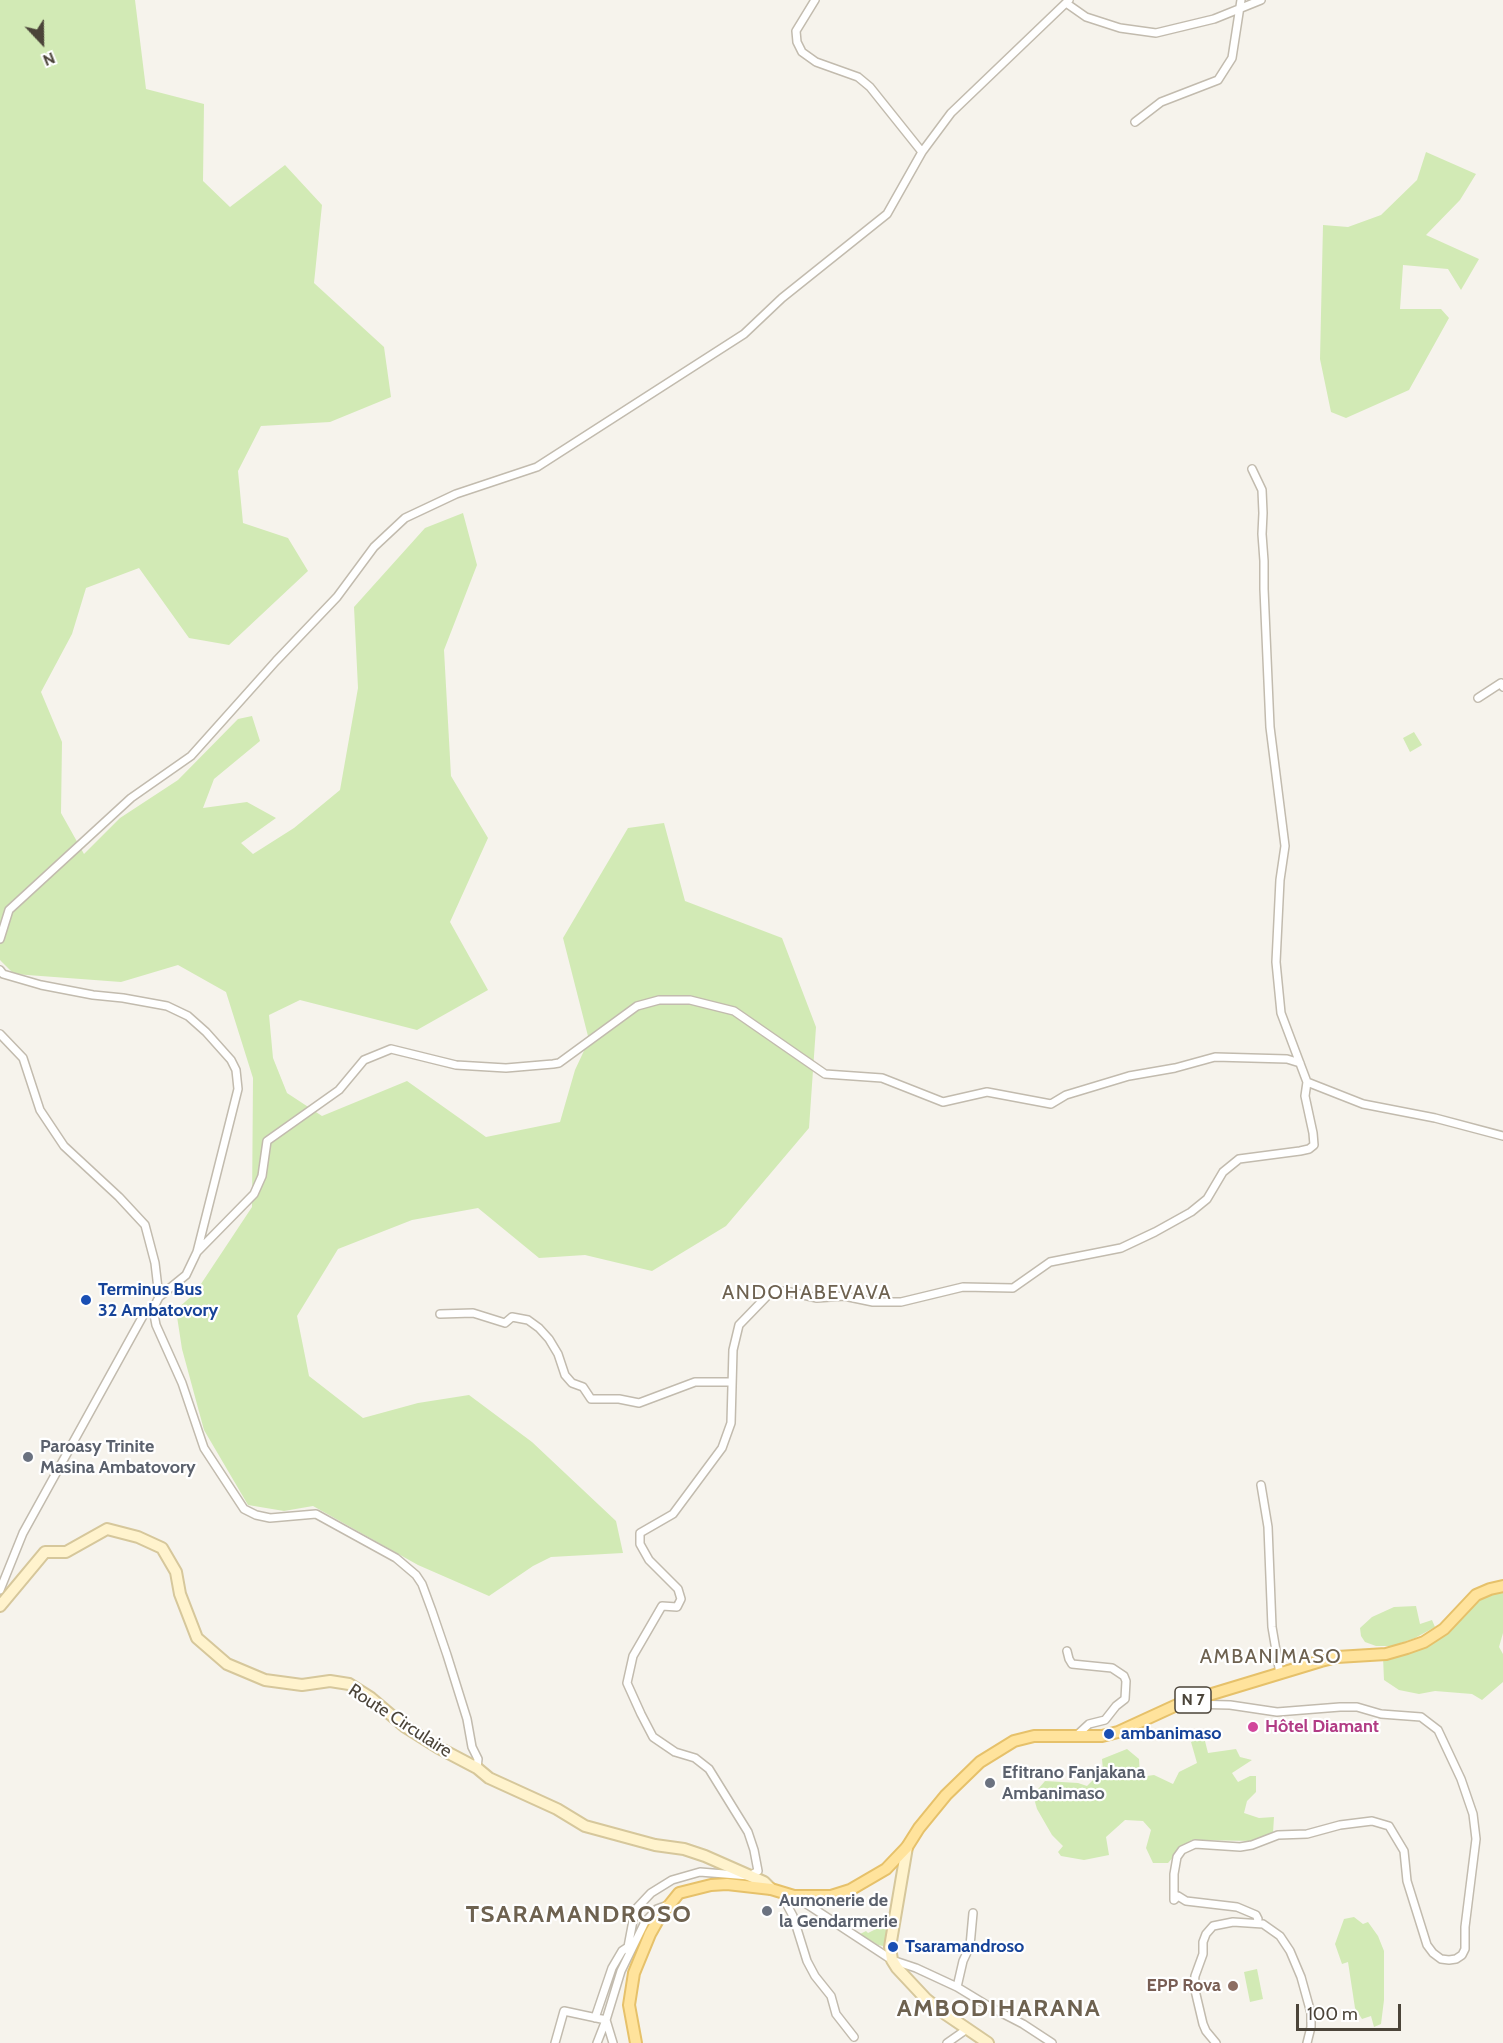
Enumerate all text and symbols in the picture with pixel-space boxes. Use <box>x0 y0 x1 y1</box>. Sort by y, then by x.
north arrow <box>12 12 72 72</box>
text: N <box>40 48 58 70</box>
place label: Terminus Bus 32 Ambatovory <box>98 1279 218 1322</box>
district label: ANDOHABEVAVA <box>722 1281 892 1305</box>
marker: Terminus Bus 32 Ambatovory <box>79 1293 93 1307</box>
place label: Paroasy Trinite Masina Ambatovory <box>40 1436 196 1478</box>
marker: Paroasy Trinite Masina Ambatovory <box>21 1450 35 1464</box>
district label: AMBANIMASO <box>1200 1645 1342 1669</box>
street label: Route Circulaire <box>344 1680 456 1762</box>
road number: N 7 <box>1175 1687 1211 1713</box>
place label: Hôtel Diamant <box>1265 1716 1379 1738</box>
marker: Hôtel Diamant <box>1246 1720 1260 1734</box>
place label: ambanimaso <box>1121 1723 1222 1745</box>
marker: ambanimaso <box>1102 1727 1116 1741</box>
place label: Efitrano Fanjakana Ambanimaso <box>1002 1762 1145 1804</box>
marker: Efitrano Fanjakana Ambanimaso <box>983 1776 997 1790</box>
place label: Aumonerie de la Gendarmerie <box>779 1890 897 1932</box>
district label: TSARAMANDROSO <box>466 1901 692 1929</box>
marker: Aumonerie de la Gendarmerie <box>760 1904 774 1918</box>
place label: Tsaramandroso <box>905 1936 1024 1958</box>
marker: Tsaramandroso <box>886 1940 900 1954</box>
place label: EPP Rova <box>1146 1975 1221 1997</box>
marker: EPP Rova <box>1226 1979 1240 1993</box>
scale bar <box>1299 1992 1404 2030</box>
district label: AMBODIHARANA <box>897 1995 1101 2023</box>
text: 100 m <box>1307 2003 1358 2025</box>

